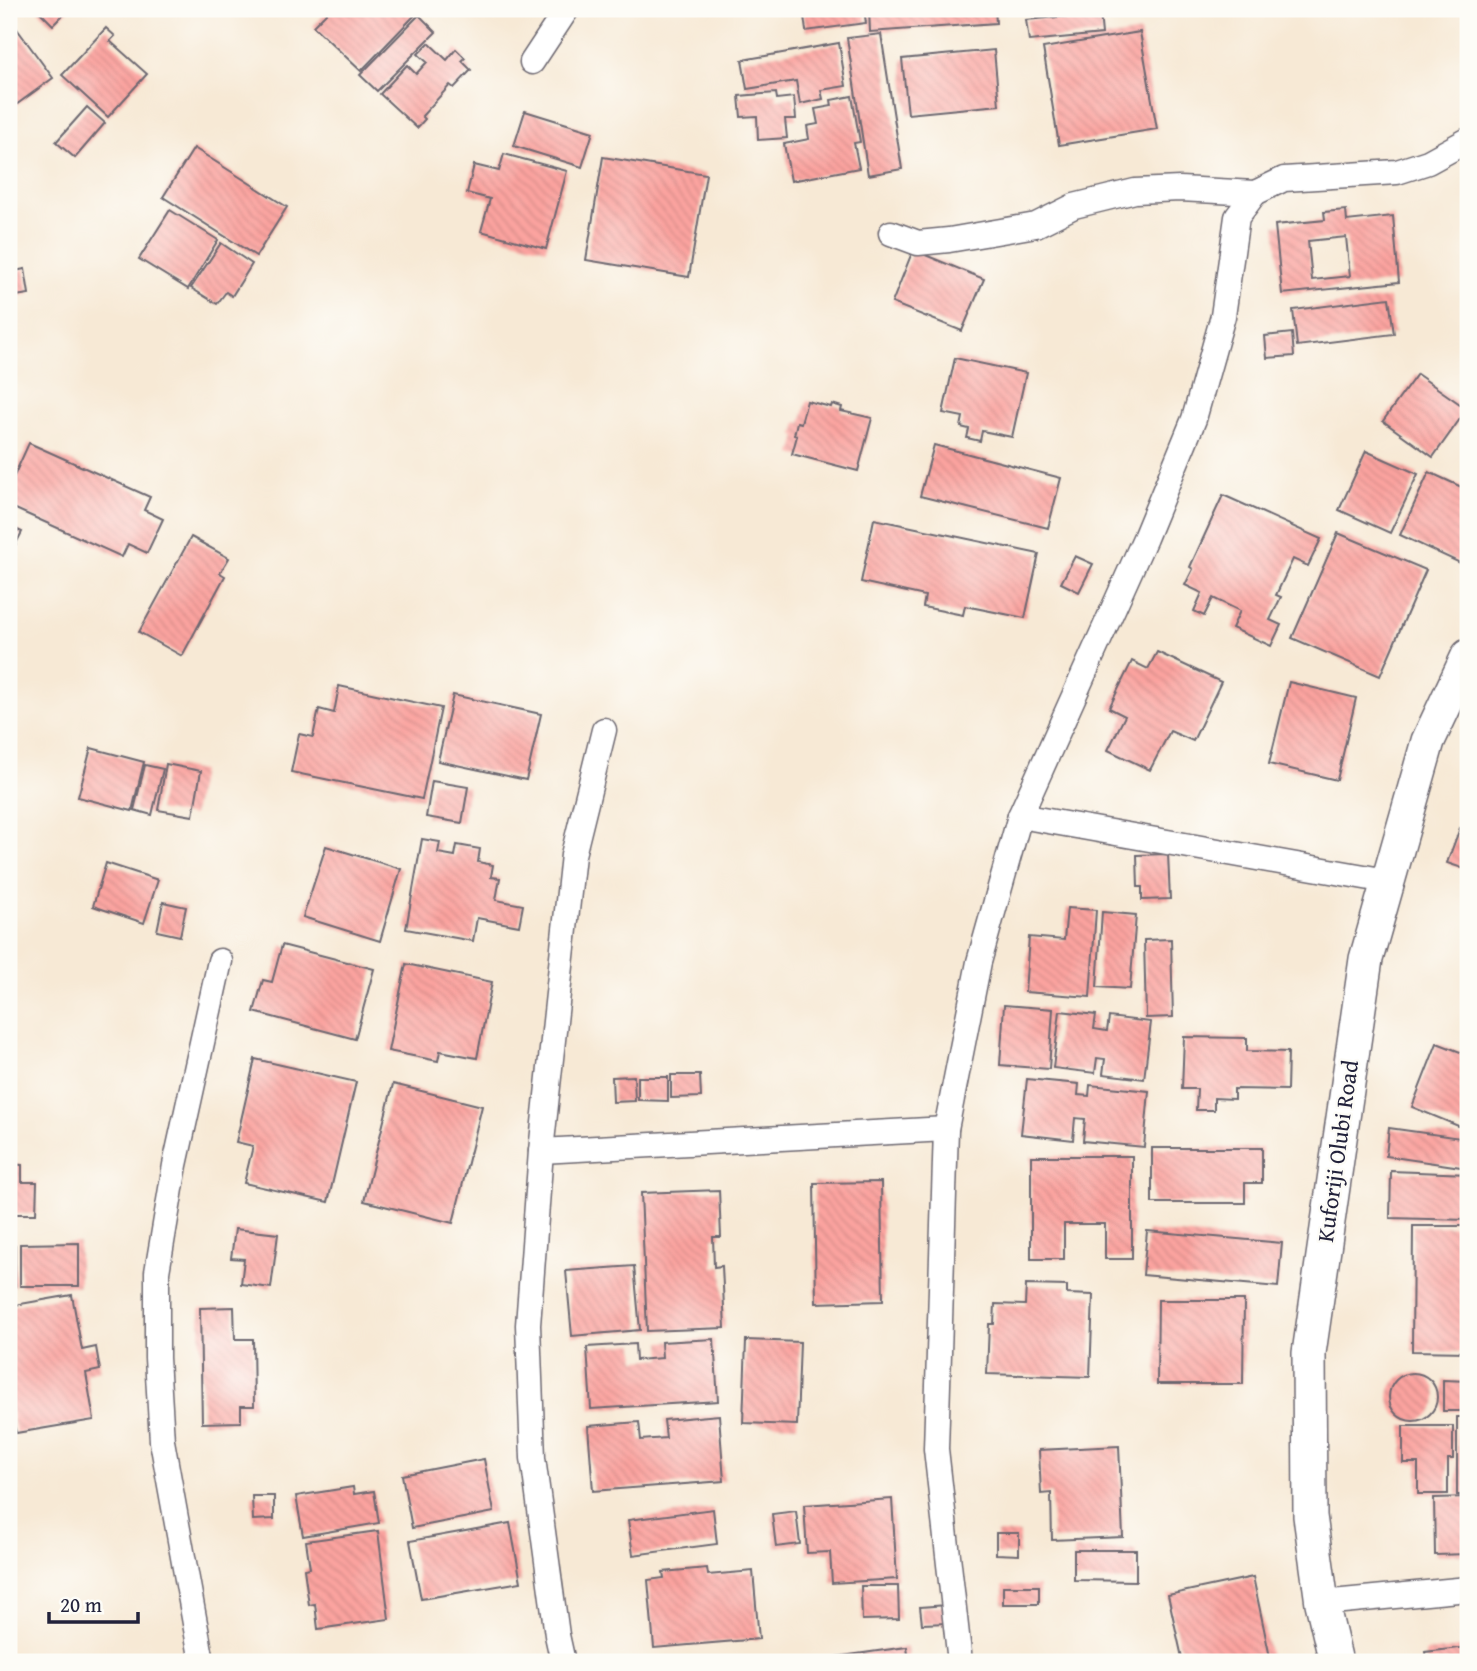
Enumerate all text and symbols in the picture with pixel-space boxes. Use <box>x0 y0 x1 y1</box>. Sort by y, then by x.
street label: Kuforiji Olubi Road <box>1308 1057 1366 1244</box>
scale bar <box>49 1580 138 1624</box>
text: 20 m <box>60 1589 102 1620</box>

